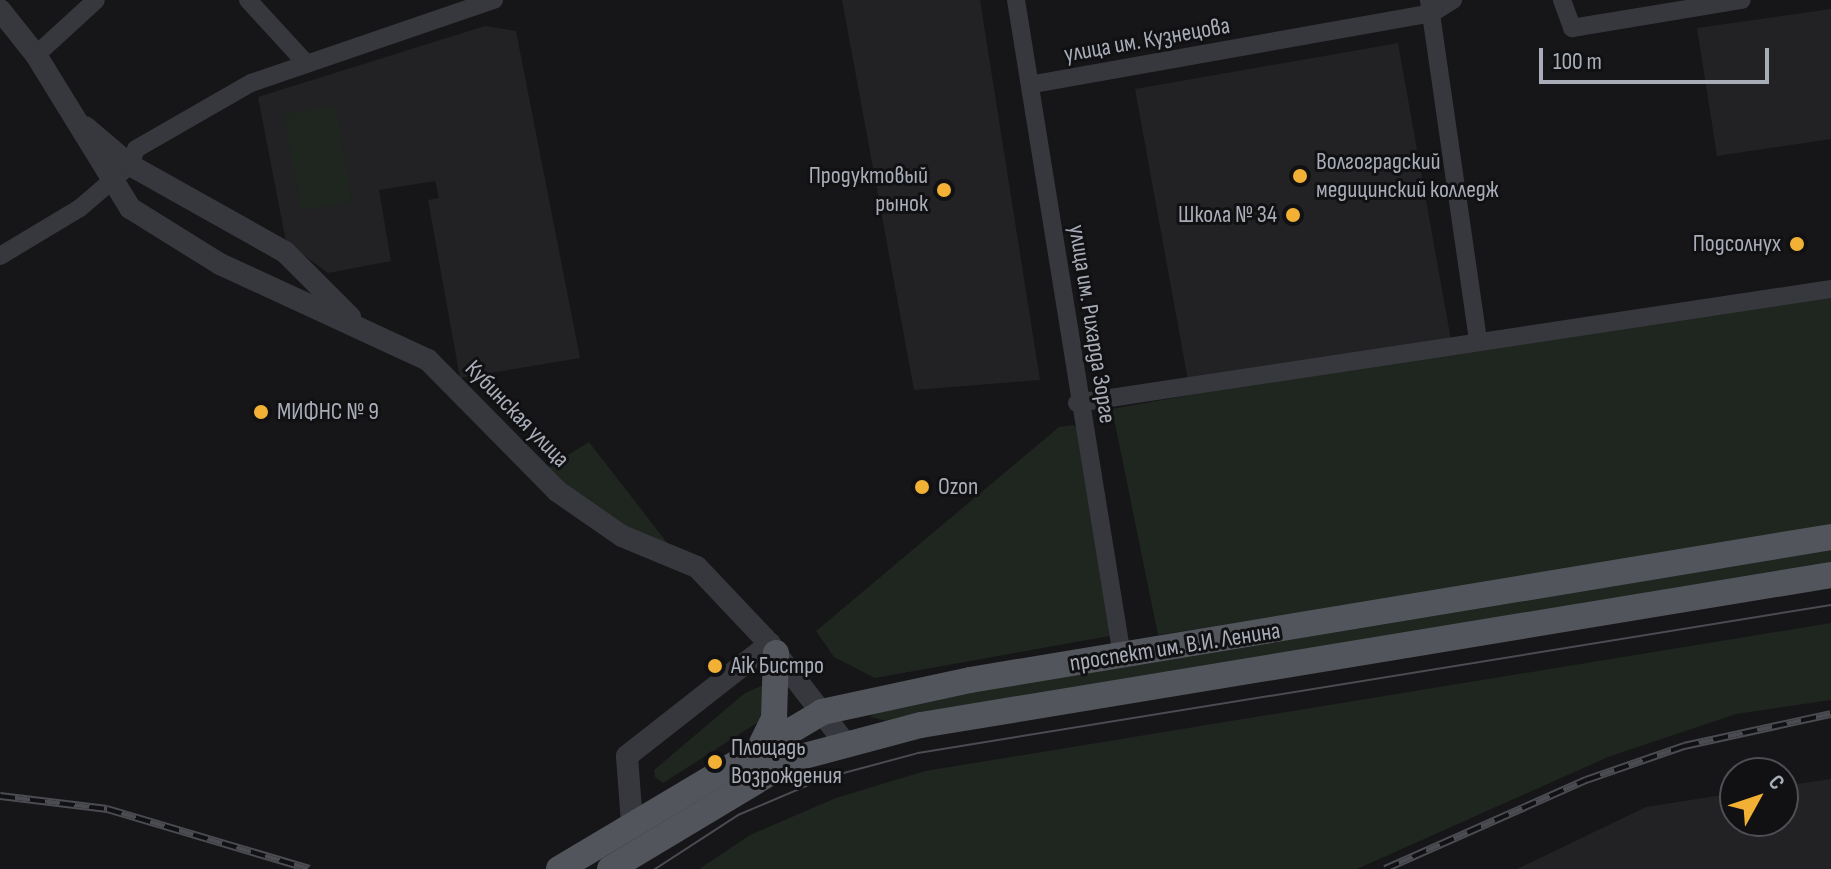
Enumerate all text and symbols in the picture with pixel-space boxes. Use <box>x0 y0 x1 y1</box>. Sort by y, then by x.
street label: улица им. Кузнецова <box>1062 11 1232 69</box>
scale bar <box>1543 32 1773 82</box>
text: 100 m <box>1553 47 1602 76</box>
place label: Волгоградский медицинский колледж <box>1316 148 1499 204</box>
place label: Продуктовый рынок <box>809 162 928 218</box>
marker: Волгоградский медицинский колледж <box>1291 167 1309 185</box>
marker: Продуктовый рынок <box>935 181 953 199</box>
place label: Школа № 34 <box>1178 201 1277 229</box>
marker: Школа № 34 <box>1284 206 1302 224</box>
street label: улица им. Рихарда Зорге <box>1062 223 1122 425</box>
place label: Подсолнух <box>1693 230 1781 258</box>
marker: Подсолнух <box>1788 235 1806 253</box>
street label: Кубинская улица <box>459 355 575 473</box>
place label: МИФНС № 9 <box>277 398 379 426</box>
marker: МИФНС № 9 <box>252 403 270 421</box>
place label: Ozon <box>938 473 978 501</box>
marker: Ozon <box>913 478 931 496</box>
street label: проспект им. В.И. Ленина <box>1068 616 1282 678</box>
place label: Aik Бистро <box>731 652 824 680</box>
marker: Aik Бистро <box>706 657 724 675</box>
place label: Площадь Возрождения <box>731 734 842 790</box>
marker: Площадь Возрождения <box>706 753 724 771</box>
north arrow <box>1719 757 1799 837</box>
text: С <box>1762 770 1790 796</box>

